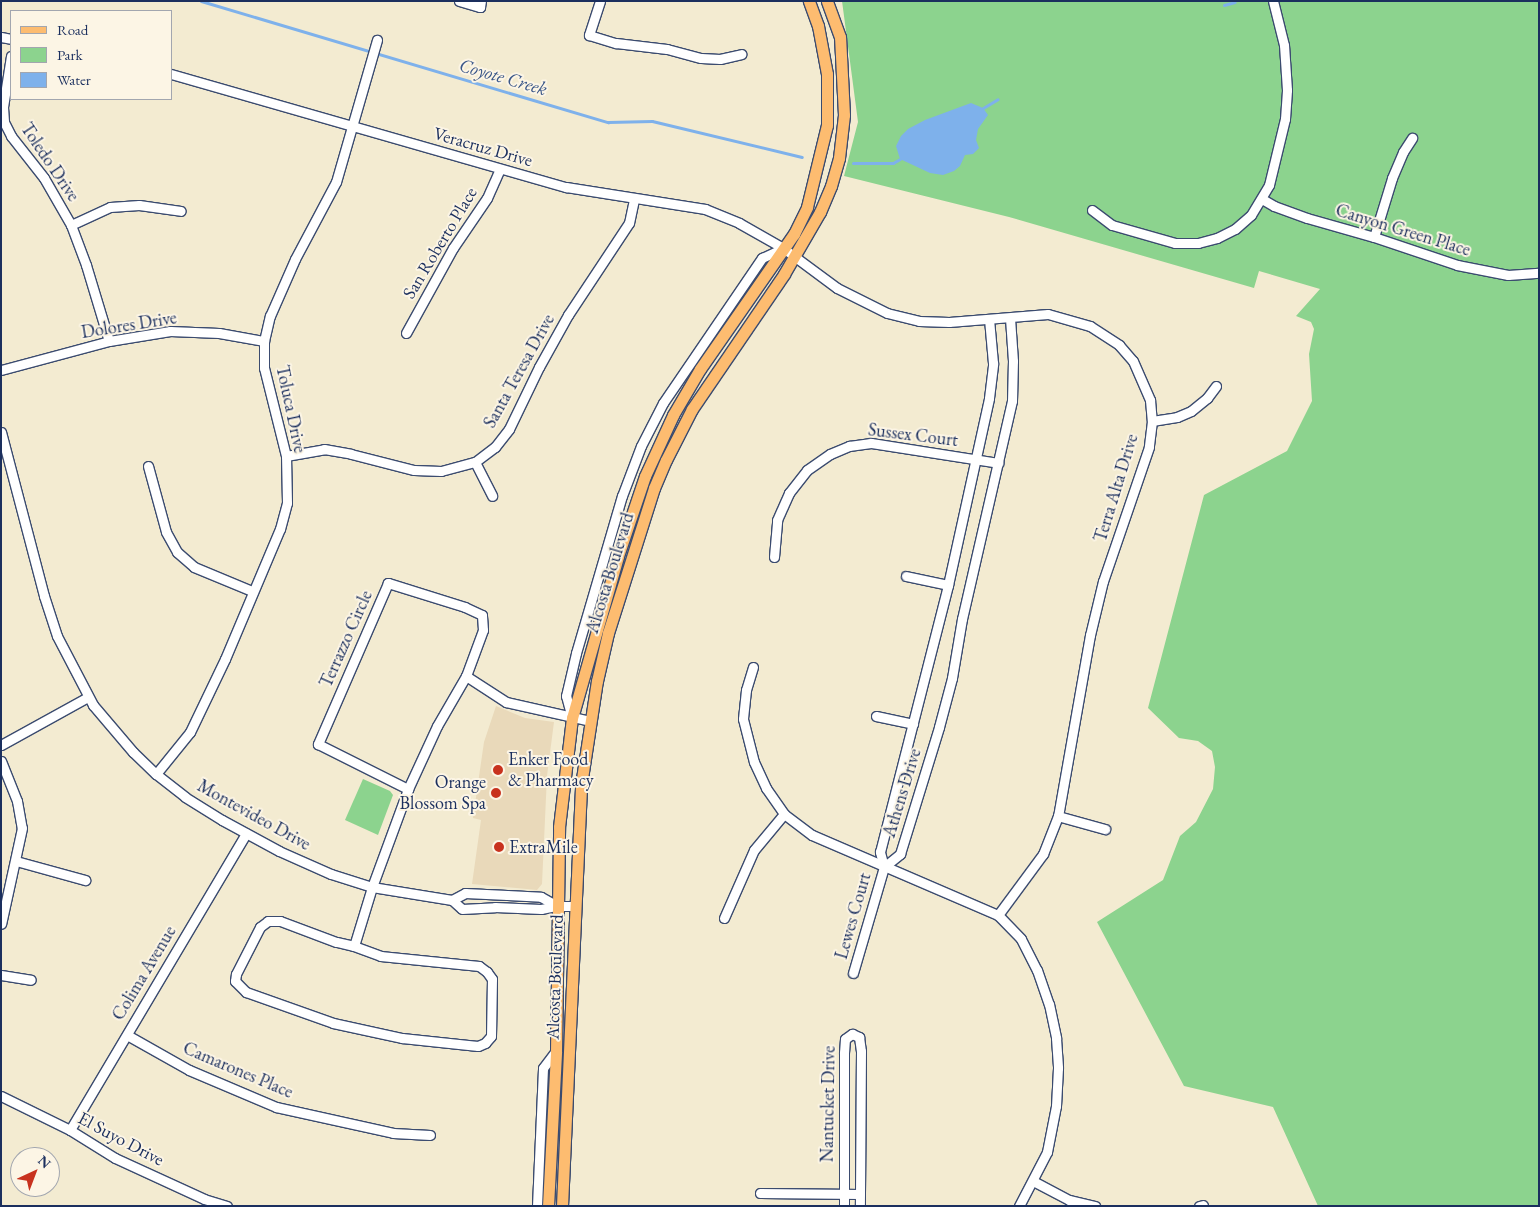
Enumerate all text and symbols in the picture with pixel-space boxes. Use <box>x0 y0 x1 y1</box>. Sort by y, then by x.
legend <box>10 10 172 100</box>
text: Road <box>57 20 88 39</box>
text: Park <box>57 45 83 64</box>
water label: Coyote Creek <box>456 54 550 100</box>
text: Water <box>57 70 91 89</box>
street label: Toledo Drive <box>16 119 84 205</box>
street label: Veracruz Drive <box>431 123 535 171</box>
street label: San Roberto Place <box>398 183 482 303</box>
street label: Canyon Green Place <box>1333 199 1473 261</box>
street label: Dolores Drive <box>80 307 178 343</box>
street label: Santa Teresa Drive <box>479 310 559 432</box>
street label: Toluca Drive <box>271 363 311 455</box>
street label: Sussex Court <box>867 419 959 451</box>
street label: Terra Alta Drive <box>1089 431 1143 545</box>
street label: Alcosta Boulevard <box>581 510 639 636</box>
street label: Terrazzo Circle <box>315 587 377 691</box>
street label: Athens Drive <box>878 746 926 840</box>
place label: Enker Food & Pharmacy <box>508 749 594 792</box>
marker: Enker Food & Pharmacy <box>492 764 504 776</box>
place label: Orange Blossom Spa <box>400 772 486 814</box>
street label: Montevideo Drive <box>194 775 314 855</box>
marker: Orange Blossom Spa <box>490 787 502 799</box>
place label: ExtraMile <box>509 836 578 858</box>
marker: ExtraMile <box>493 841 505 853</box>
street label: Lewes Court <box>830 870 876 962</box>
street label: Alcosta Boulevard <box>542 914 568 1040</box>
street label: Colima Avenue <box>107 922 181 1024</box>
street label: Camarones Place <box>180 1037 296 1103</box>
street label: Nantucket Drive <box>816 1046 840 1162</box>
street label: El Suyo Drive <box>74 1107 168 1171</box>
north arrow <box>10 1147 60 1197</box>
text: N <box>34 1151 55 1172</box>

